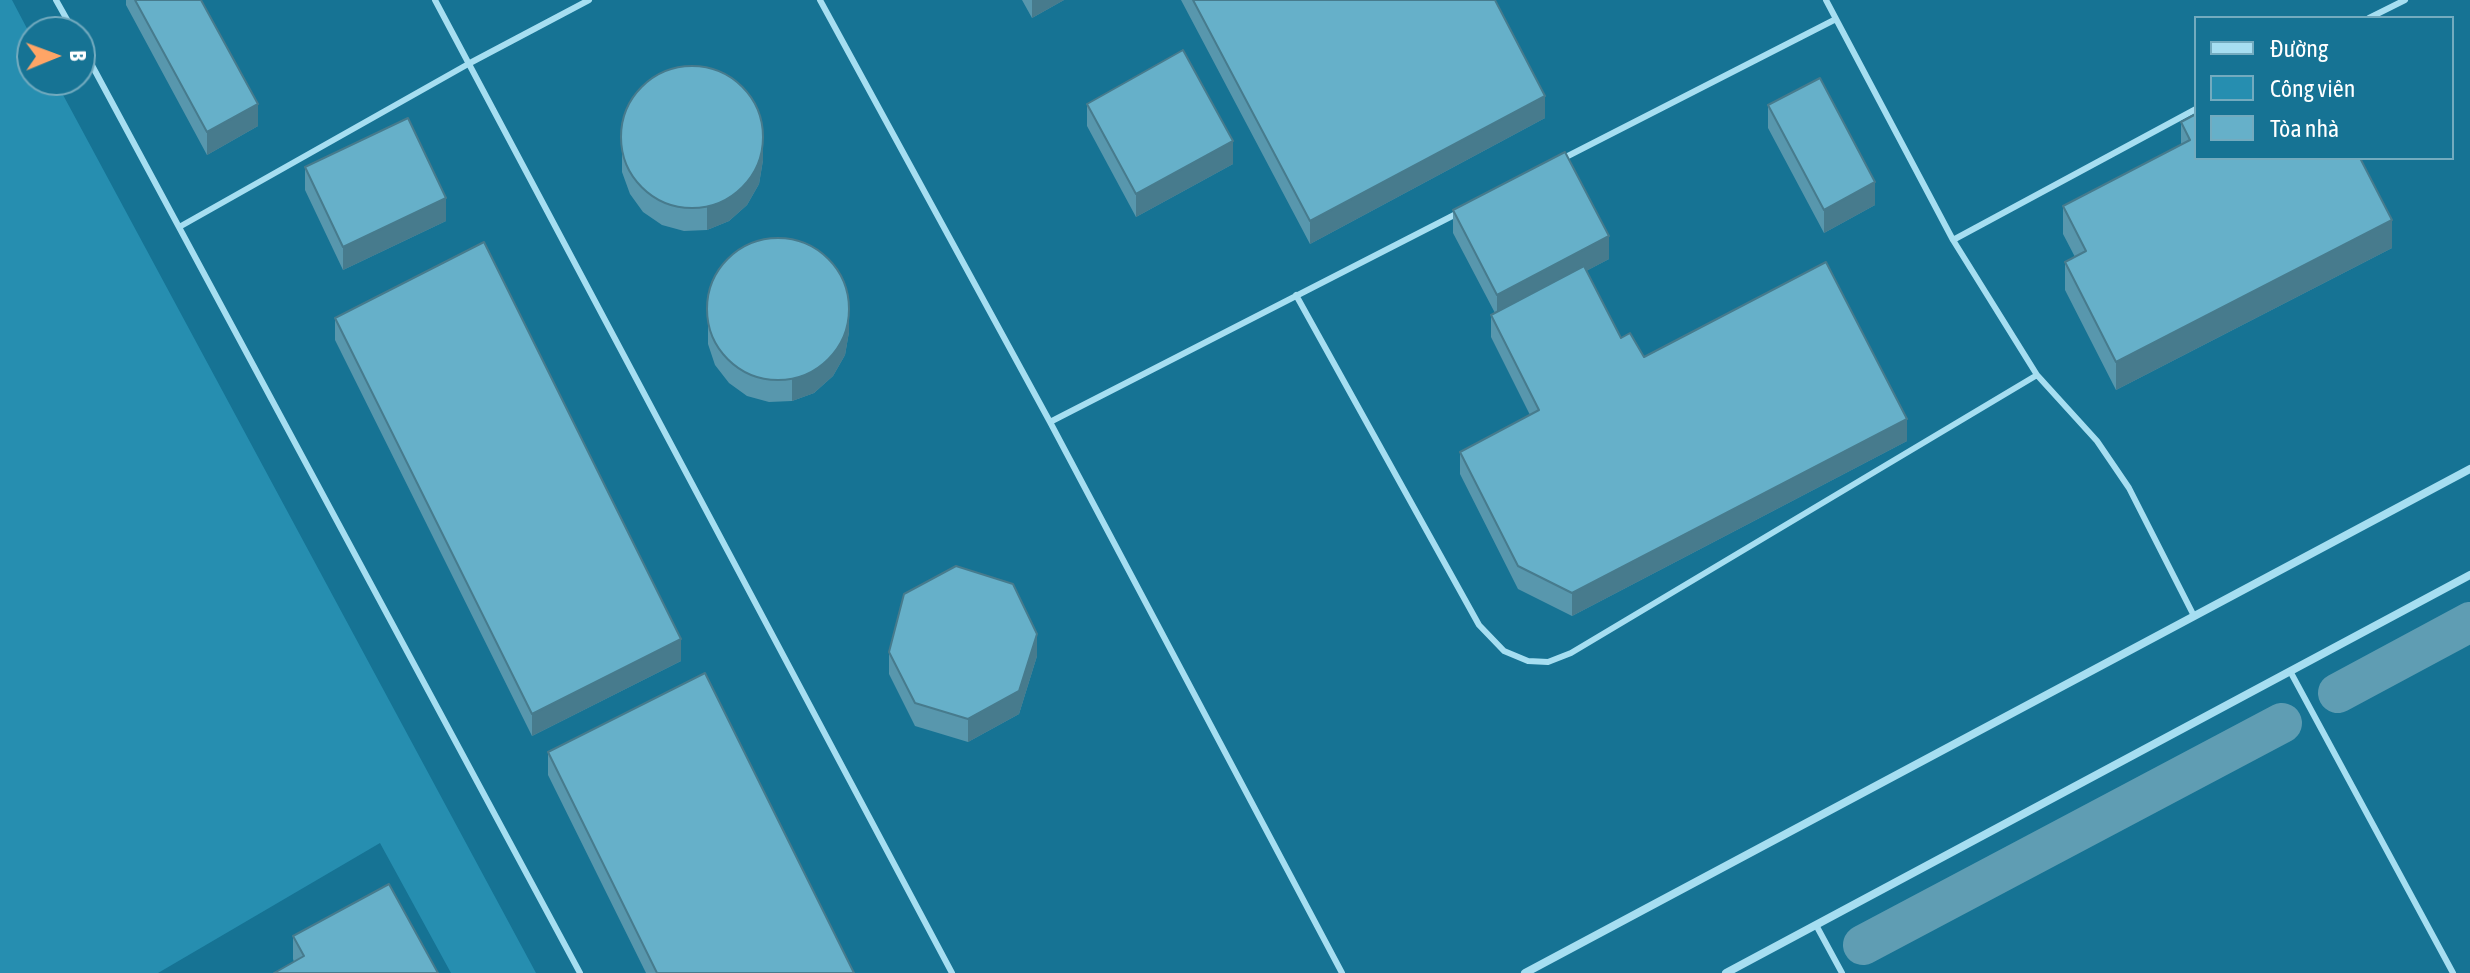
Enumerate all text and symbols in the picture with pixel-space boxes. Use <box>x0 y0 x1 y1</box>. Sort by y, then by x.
north arrow <box>16 16 96 96</box>
legend <box>2194 16 2454 160</box>
text: Đường <box>2270 35 2328 62</box>
text: B <box>65 50 91 61</box>
text: Công viên <box>2270 75 2355 102</box>
text: Tòa nhà <box>2270 115 2339 142</box>

